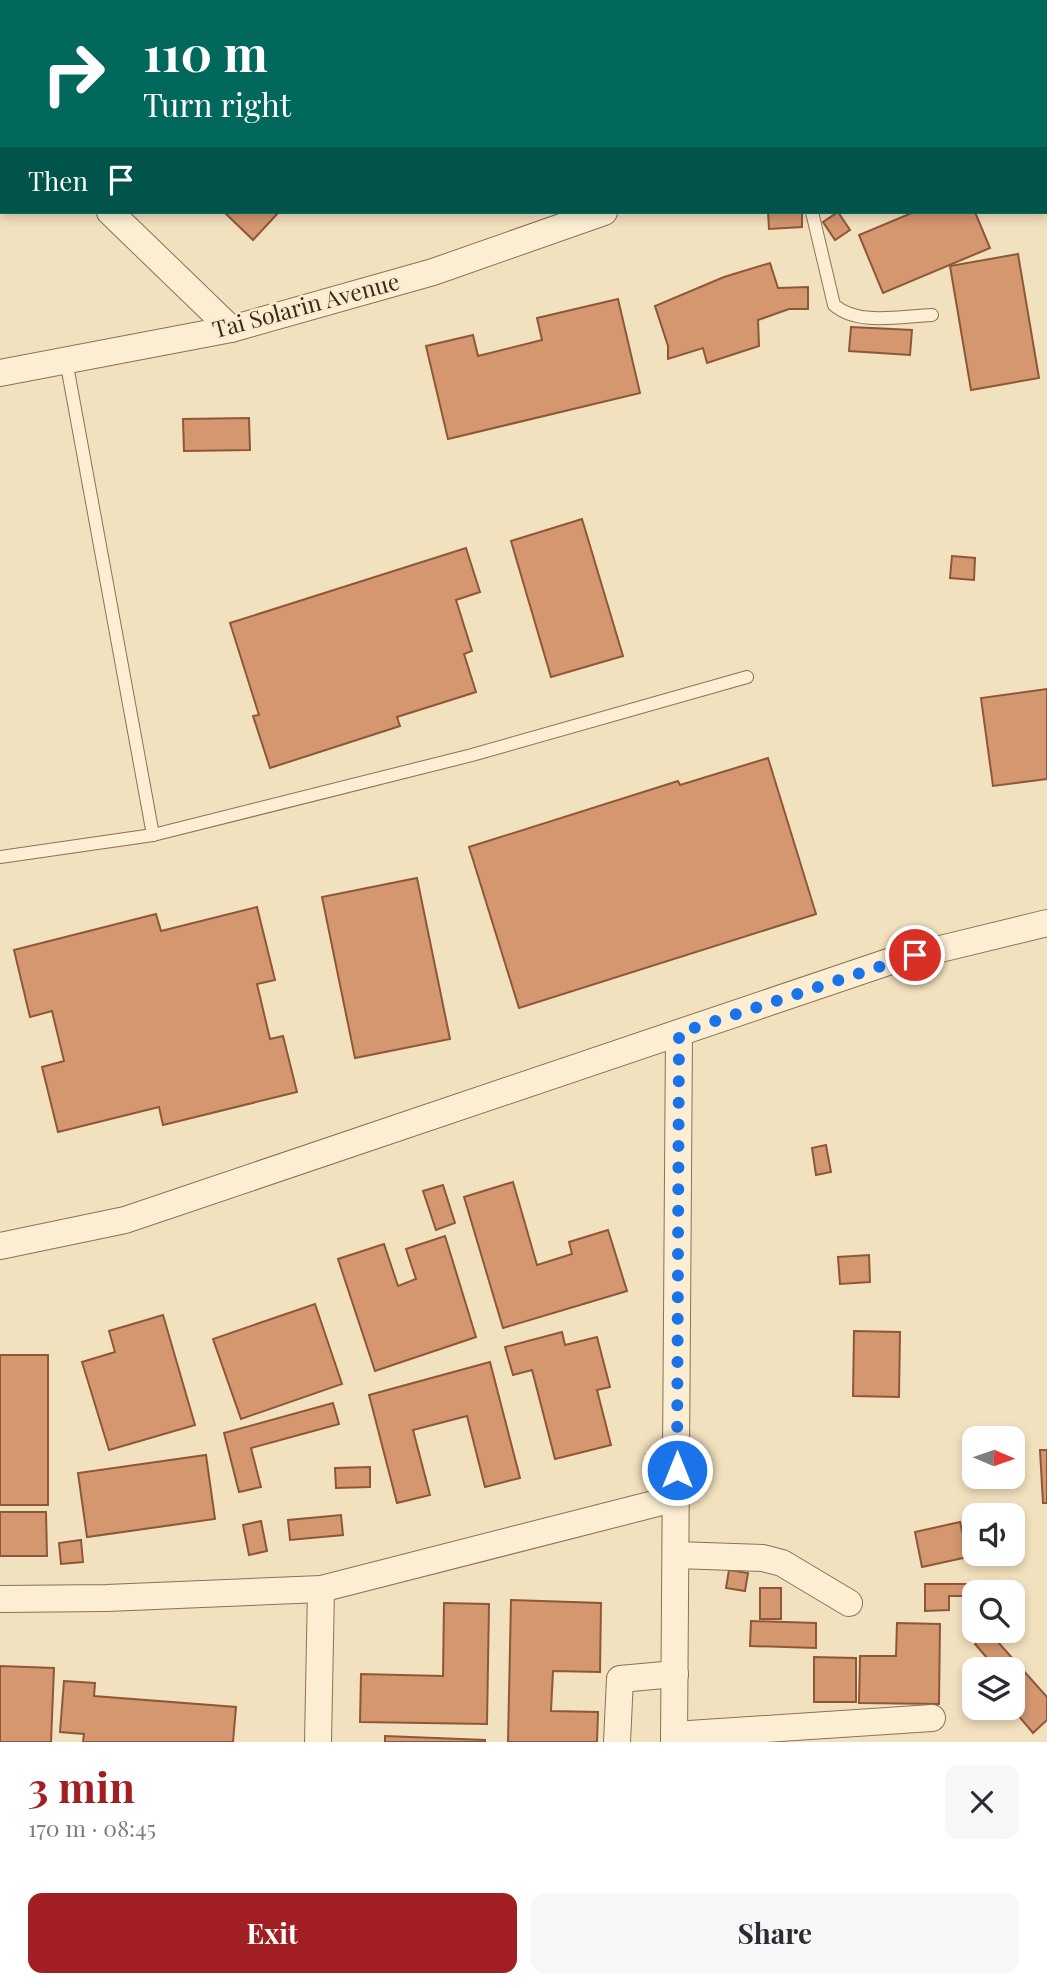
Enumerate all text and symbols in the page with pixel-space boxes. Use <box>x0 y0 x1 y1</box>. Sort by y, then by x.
text: 110 m <box>143 19 268 84</box>
icon: right <box>28 28 119 119</box>
text: Turn right <box>143 82 291 125</box>
icon: arrive <box>102 161 140 199</box>
text: Then <box>28 163 88 198</box>
street label: Tai Solarin Avenue <box>209 265 402 344</box>
pin <box>885 925 945 985</box>
icon: arrive <box>896 936 934 974</box>
north arrow <box>962 1426 1026 1489</box>
map controls <box>962 1426 1025 1720</box>
position arrow <box>640 1433 714 1507</box>
button: sound <box>962 1503 1025 1566</box>
button: search <box>962 1580 1025 1643</box>
button: layers <box>962 1657 1025 1720</box>
text: 3 min <box>28 1758 135 1814</box>
button: close <box>945 1765 1019 1839</box>
text: 170 m · 08:45 <box>28 1812 156 1843</box>
button: Exit <box>28 1893 517 1973</box>
button: Share <box>531 1893 1019 1973</box>

